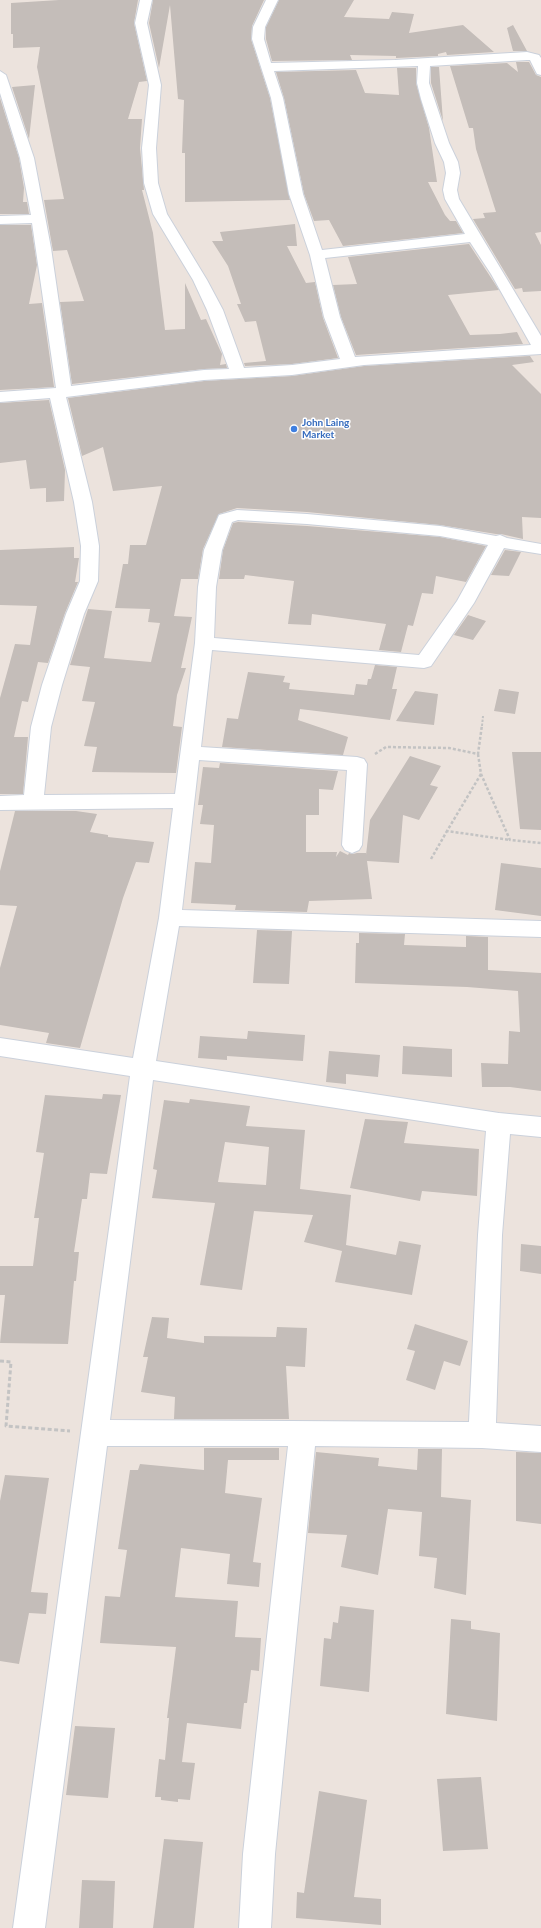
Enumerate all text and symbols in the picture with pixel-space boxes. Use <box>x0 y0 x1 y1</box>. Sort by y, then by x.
place label: John Laing Market <box>302 417 349 440</box>
marker: John Laing Market <box>289 424 299 434</box>

